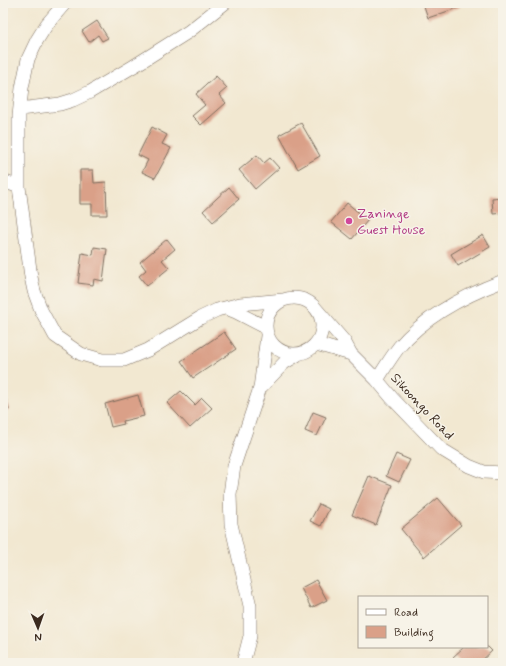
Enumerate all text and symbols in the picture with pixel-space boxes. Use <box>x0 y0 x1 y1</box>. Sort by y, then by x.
place label: Zaninge Guest House <box>357 205 426 239</box>
marker: Zaninge Guest House <box>344 216 354 226</box>
street label: Sikoongo Road <box>387 369 458 444</box>
legend <box>358 596 488 648</box>
text: Road <box>394 605 418 621</box>
north arrow <box>18 608 58 648</box>
text: Building <box>394 625 434 642</box>
text: N <box>34 630 42 644</box>

